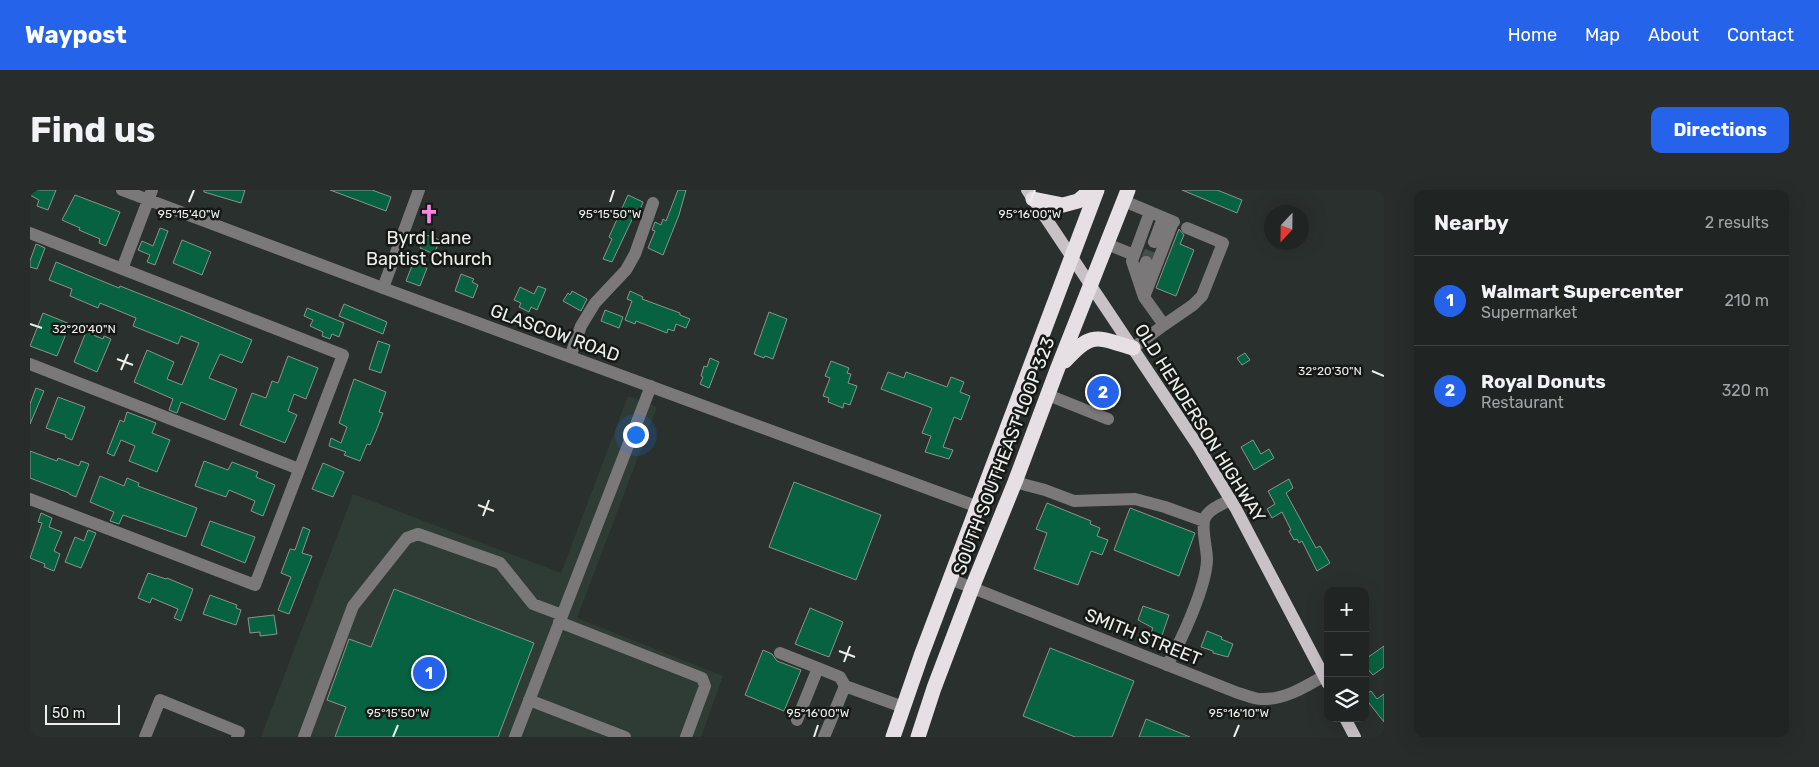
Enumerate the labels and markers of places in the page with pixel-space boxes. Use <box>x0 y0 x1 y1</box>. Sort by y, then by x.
church icon: Byrd Lane Baptist Church <box>418 203 440 225</box>
place label: Byrd Lane Baptist Church <box>366 227 492 270</box>
pin: 2 <box>1087 373 1119 411</box>
pin: 1 <box>413 654 445 692</box>

